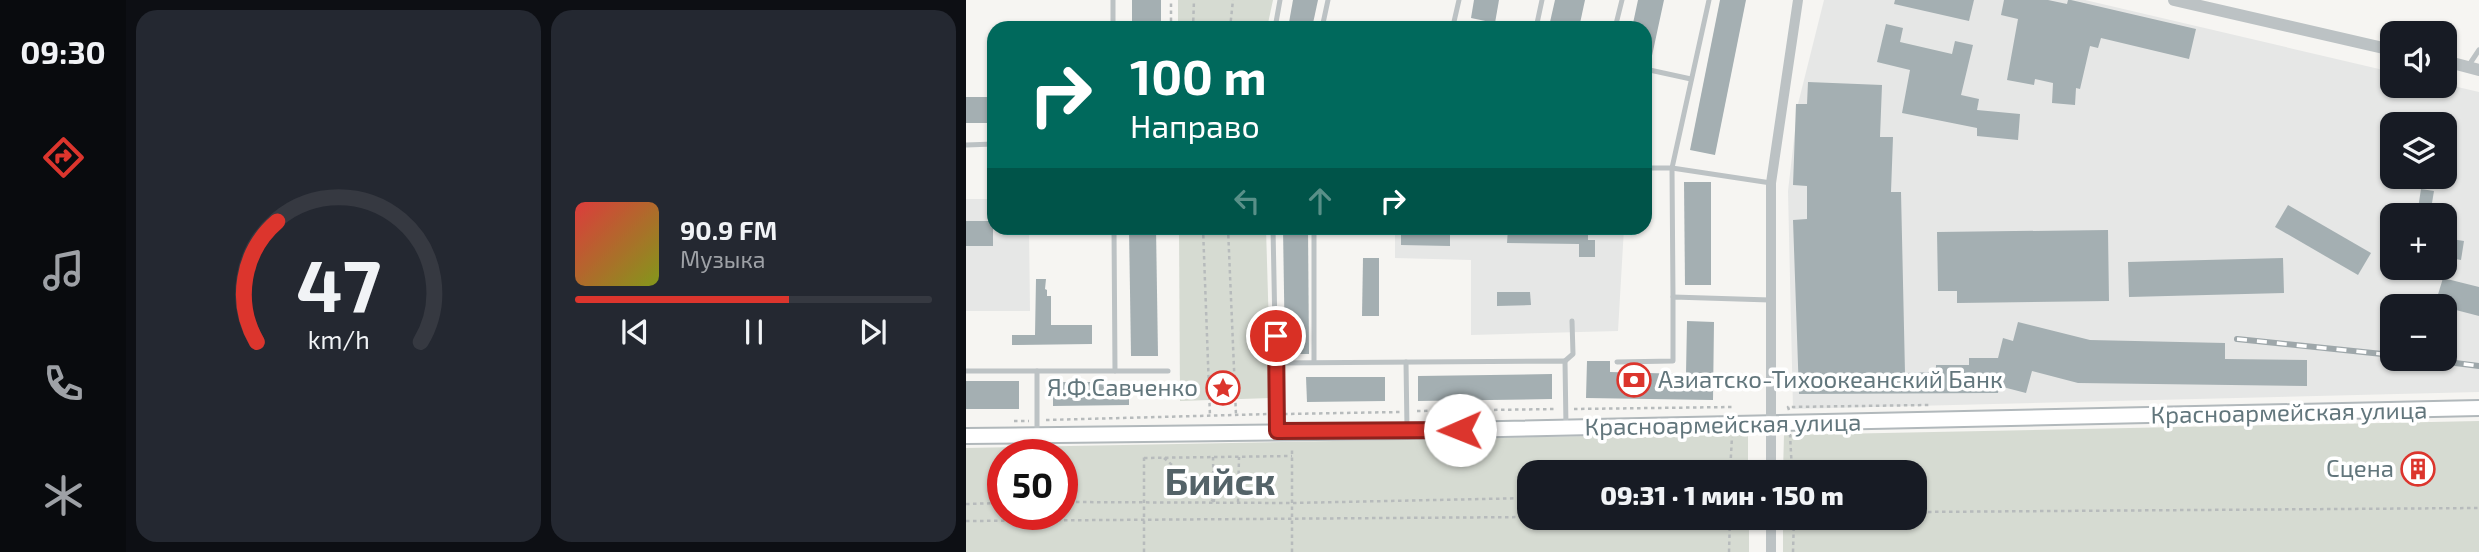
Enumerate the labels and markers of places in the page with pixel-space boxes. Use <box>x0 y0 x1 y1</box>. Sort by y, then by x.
pin <box>1246 306 1306 366</box>
bank icon: Азиатско-Тихоокеанский Банк <box>1615 361 1653 399</box>
place label: Азиатско-Тихоокеанский Банк <box>1658 364 2003 393</box>
place icon: Я.Ф.Савченко <box>1204 369 1242 407</box>
place label: Я.Ф.Савченко <box>1047 372 1198 401</box>
building icon: Сцена <box>2399 450 2437 488</box>
place label: Сцена <box>2326 453 2394 482</box>

